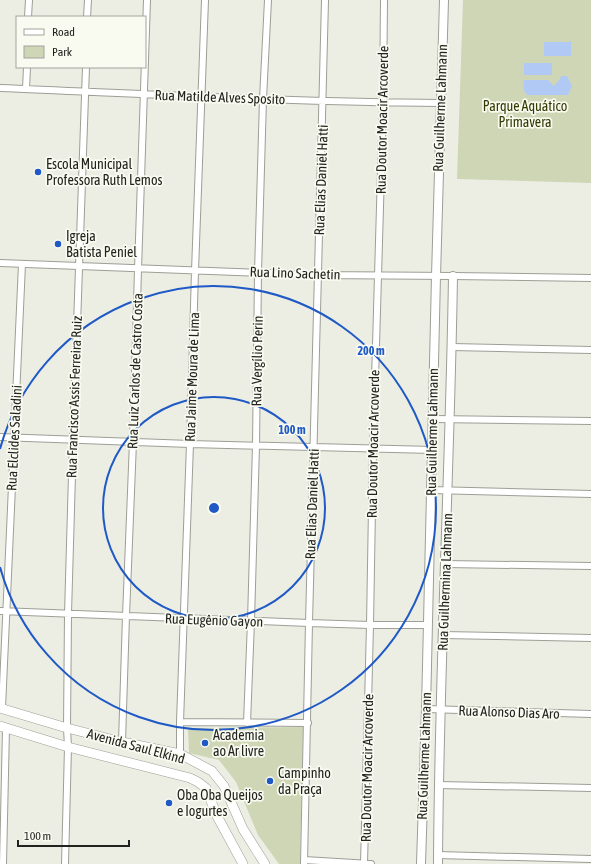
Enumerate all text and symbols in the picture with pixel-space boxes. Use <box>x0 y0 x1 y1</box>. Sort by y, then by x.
legend <box>16 16 146 68</box>
text: Road <box>52 25 75 39</box>
street label: Rua Guilherme Lahmann <box>430 44 450 172</box>
text: Park <box>52 45 73 59</box>
street label: Rua Doutor Moacir Arcoverde <box>373 46 391 194</box>
street label: Rua Matilde Alves Sposito <box>154 87 286 107</box>
park label: Parque Aquático Primavera <box>483 98 567 130</box>
street label: Rua Elias Daniel Hatti <box>311 124 331 236</box>
place label: Escola Municipal Professora Ruth Lemos <box>46 156 162 188</box>
marker: Escola Municipal Professora Ruth Lemos <box>33 167 43 177</box>
place label: Igreja Batista Peniel <box>66 228 137 260</box>
marker: Igreja Batista Peniel <box>53 239 63 249</box>
street label: Rua Lino Sachetin <box>249 263 341 283</box>
street label: Rua Luiz Carlos de Castro Costa <box>124 293 146 449</box>
street label: Rua Jaime Moura de Lima <box>182 312 202 442</box>
street label: Rua Francisco Assis Ferreira Ruiz <box>63 316 85 478</box>
street label: Rua Vergílio Perin <box>248 316 266 406</box>
text: 200 m <box>357 344 385 358</box>
street label: Rua Guilherme Lahmann <box>423 368 441 496</box>
street label: Rua Doutor Moacir Arcoverde <box>364 370 382 518</box>
street label: Rua Elclides Saladini <box>3 385 25 491</box>
text: 100 m <box>278 423 306 437</box>
street label: Rua Elias Daniel Hatti <box>302 448 322 560</box>
centre of rings <box>207 501 221 515</box>
street label: Rua Guilhermina Lahmann <box>435 513 455 651</box>
street label: Rua Eugênio Gayon <box>165 610 263 630</box>
street label: Rua Guilherme Lahmann <box>414 692 434 820</box>
street label: Rua Doutor Moacir Arcoverde <box>358 694 376 842</box>
street label: Rua Alonso Dias Aro <box>458 702 560 722</box>
street label: Avenida Saul Elkind <box>85 725 187 767</box>
place label: Academia ao Ar livre <box>213 727 264 759</box>
marker: Academia ao Ar livre <box>200 738 210 748</box>
place label: Campinho da Praça <box>278 765 331 797</box>
marker: Campinho da Praça <box>265 776 275 786</box>
place label: Oba Oba Queijos e Iogurtes <box>177 787 263 819</box>
marker: Oba Oba Queijos e Iogurtes <box>164 798 174 808</box>
scale bar <box>18 822 129 848</box>
text: 100 m <box>24 829 51 843</box>

